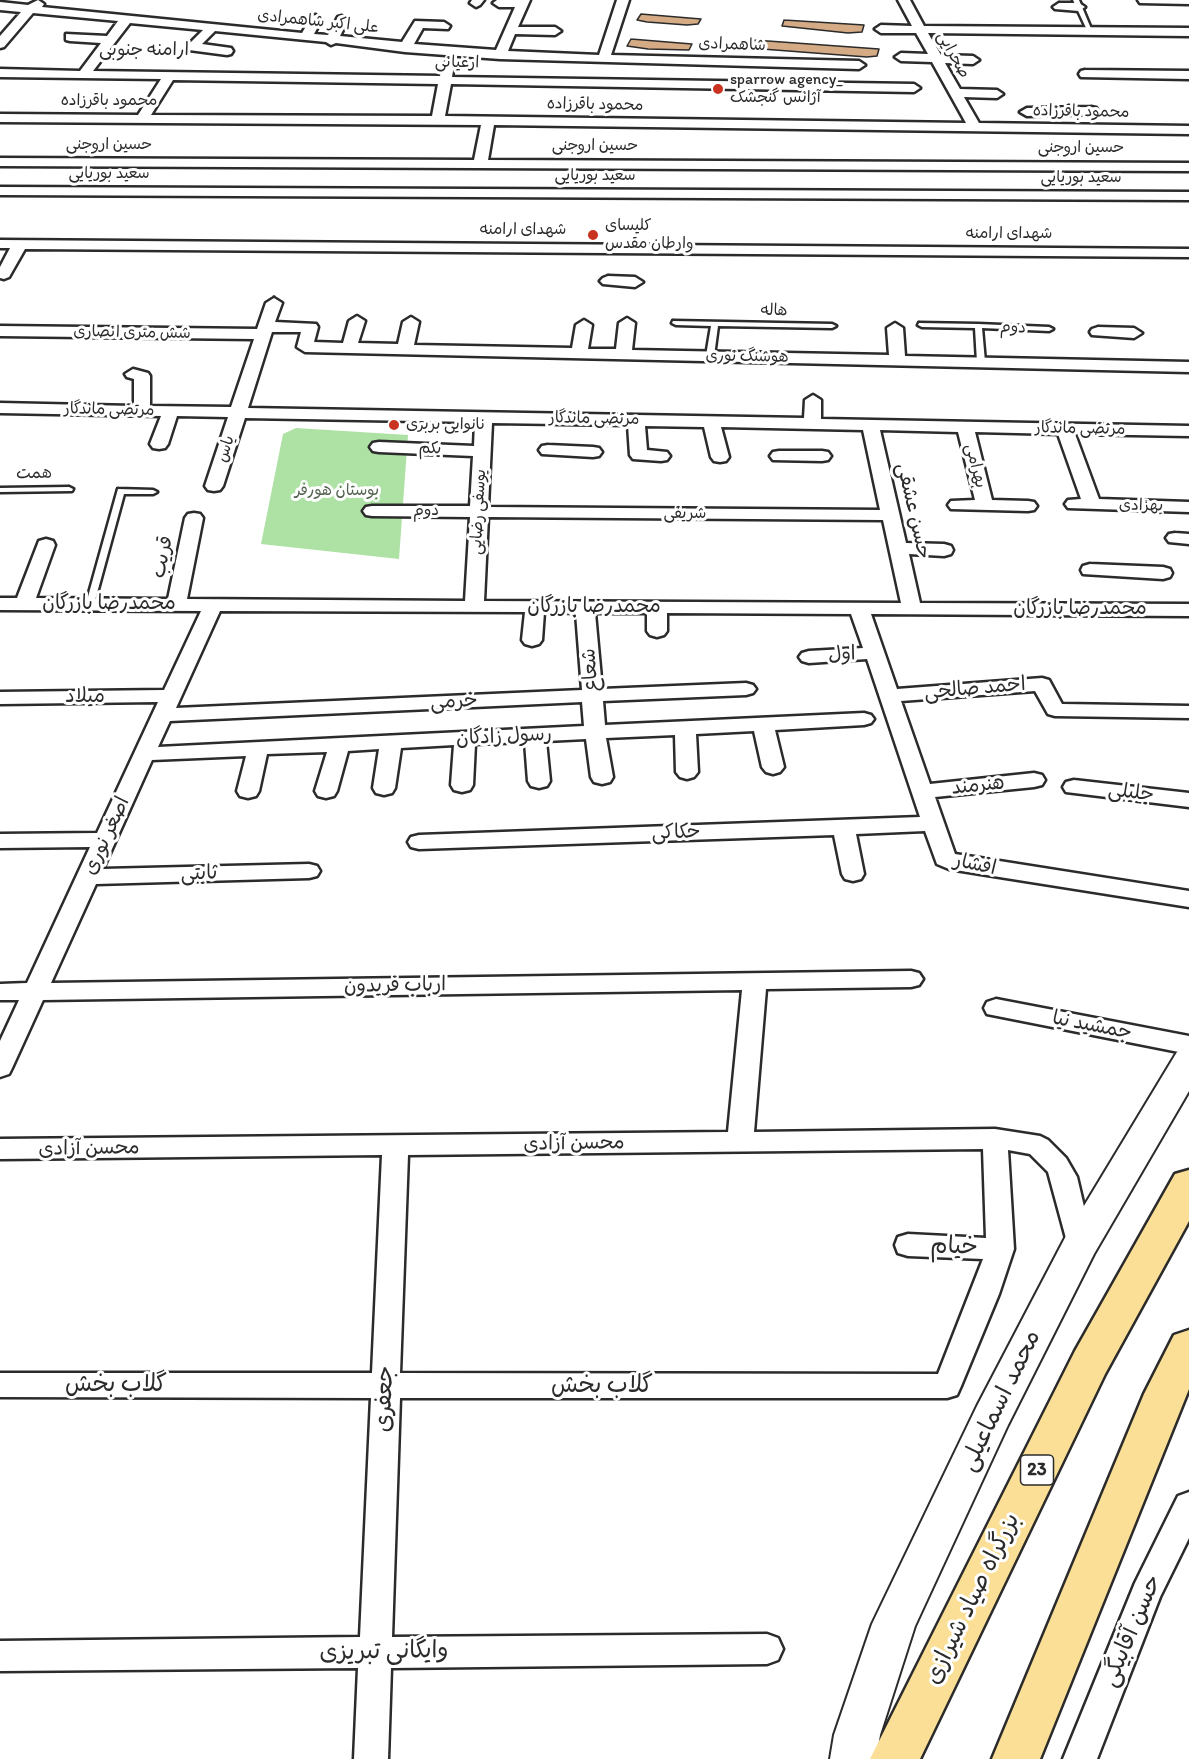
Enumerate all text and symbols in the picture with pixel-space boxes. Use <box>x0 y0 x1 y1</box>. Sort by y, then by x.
street label: علی اکبر شاهمرادی <box>257 6 379 38</box>
street label: صحرایی <box>932 28 974 82</box>
street label: شاهمرادی <box>698 34 766 56</box>
district label: ارامنه جنوبی <box>99 39 189 61</box>
street label: ارغیانی <box>435 53 479 73</box>
place label: sparrow agency_ آژانس گنجشک <box>730 70 843 108</box>
marker: sparrow agency_ آژانس گنجشک <box>711 82 725 96</box>
street label: محمود باقرزاده <box>61 91 157 111</box>
street label: محمود باقرزاده <box>547 95 643 115</box>
street label: محمود باقرزاده <box>1033 102 1129 122</box>
street label: حسین اروجنی <box>66 135 152 155</box>
street label: حسین اروجنی <box>552 136 638 156</box>
street label: حسین اروجنی <box>1038 138 1124 158</box>
street label: سعید بوریایی <box>68 164 150 184</box>
street label: سعید بوریایی <box>554 166 636 186</box>
street label: سعید بوریایی <box>1040 168 1122 188</box>
place label: کلیسای وارطان مقدس <box>605 216 693 254</box>
street label: شهدای ارامنه <box>480 220 566 240</box>
street label: شهدای ارامنه <box>966 224 1052 244</box>
marker: کلیسای وارطان مقدس <box>586 228 600 242</box>
street label: هاله <box>760 301 788 321</box>
street label: دوم <box>1000 318 1026 338</box>
street label: شش متری انصاری <box>73 322 191 344</box>
street label: هوشنگ نوری <box>705 347 789 367</box>
street label: مرتضی ماندگار <box>63 400 155 420</box>
street label: مرتضی ماندگار <box>548 409 640 429</box>
place label: نانوایی بربری <box>406 415 486 435</box>
marker: نانوایی بربری <box>387 418 401 432</box>
street label: مرتضی ماندگار <box>1034 419 1126 439</box>
street label: یاس <box>213 433 239 465</box>
street label: یکم <box>418 439 442 459</box>
street label: بهرامی <box>960 442 990 490</box>
street label: حسن عشقی <box>890 461 936 561</box>
street label: همت <box>16 464 52 484</box>
street label: یوسفی رضایی <box>467 469 491 555</box>
park label: بوستان هورفر <box>295 481 379 501</box>
street label: بهزادی <box>1119 496 1163 516</box>
street label: دوم <box>413 501 439 521</box>
street label: شریفی <box>664 504 706 524</box>
street label: قریب <box>147 534 179 580</box>
street label: محمدرضا بازرگان <box>42 592 176 616</box>
street label: محمدرضا بازرگان <box>527 595 661 619</box>
street label: محمدرضا بازرگان <box>1013 597 1147 621</box>
street label: اول <box>828 642 856 668</box>
street label: شعاع <box>577 647 605 693</box>
street label: احمد صالحی <box>923 673 1027 705</box>
street label: میلاد <box>65 685 105 709</box>
street label: خرمی <box>430 689 478 715</box>
street label: رسول زادگان <box>455 723 553 751</box>
street label: هنرمند <box>950 771 1006 801</box>
street label: جلیلی <box>1107 778 1155 808</box>
street label: اصغر نوری <box>78 793 136 879</box>
street label: حکاکی <box>651 820 701 846</box>
street label: افشار <box>952 849 998 881</box>
street label: ثابتی <box>180 861 218 887</box>
street label: ارباب فریدون <box>344 973 446 999</box>
street label: جمشید نیا <box>1050 1007 1134 1045</box>
street label: محسن آزادی <box>523 1131 625 1157</box>
street label: محسن آزادی <box>38 1136 140 1162</box>
street label: خیام <box>930 1232 978 1262</box>
street label: محمد اسماعیلی <box>954 1326 1048 1476</box>
street label: جعفری <box>369 1365 401 1433</box>
street label: گلاب بخش <box>65 1371 167 1399</box>
street label: گلاب بخش <box>551 1372 653 1400</box>
road number: 23 <box>1020 1455 1054 1485</box>
street label: بزرگراه صیاد شیرازی <box>919 1509 1027 1689</box>
street label: حسن آقابیگی <box>1095 1570 1169 1692</box>
street label: وایگانی تبریزی <box>319 1636 449 1668</box>

